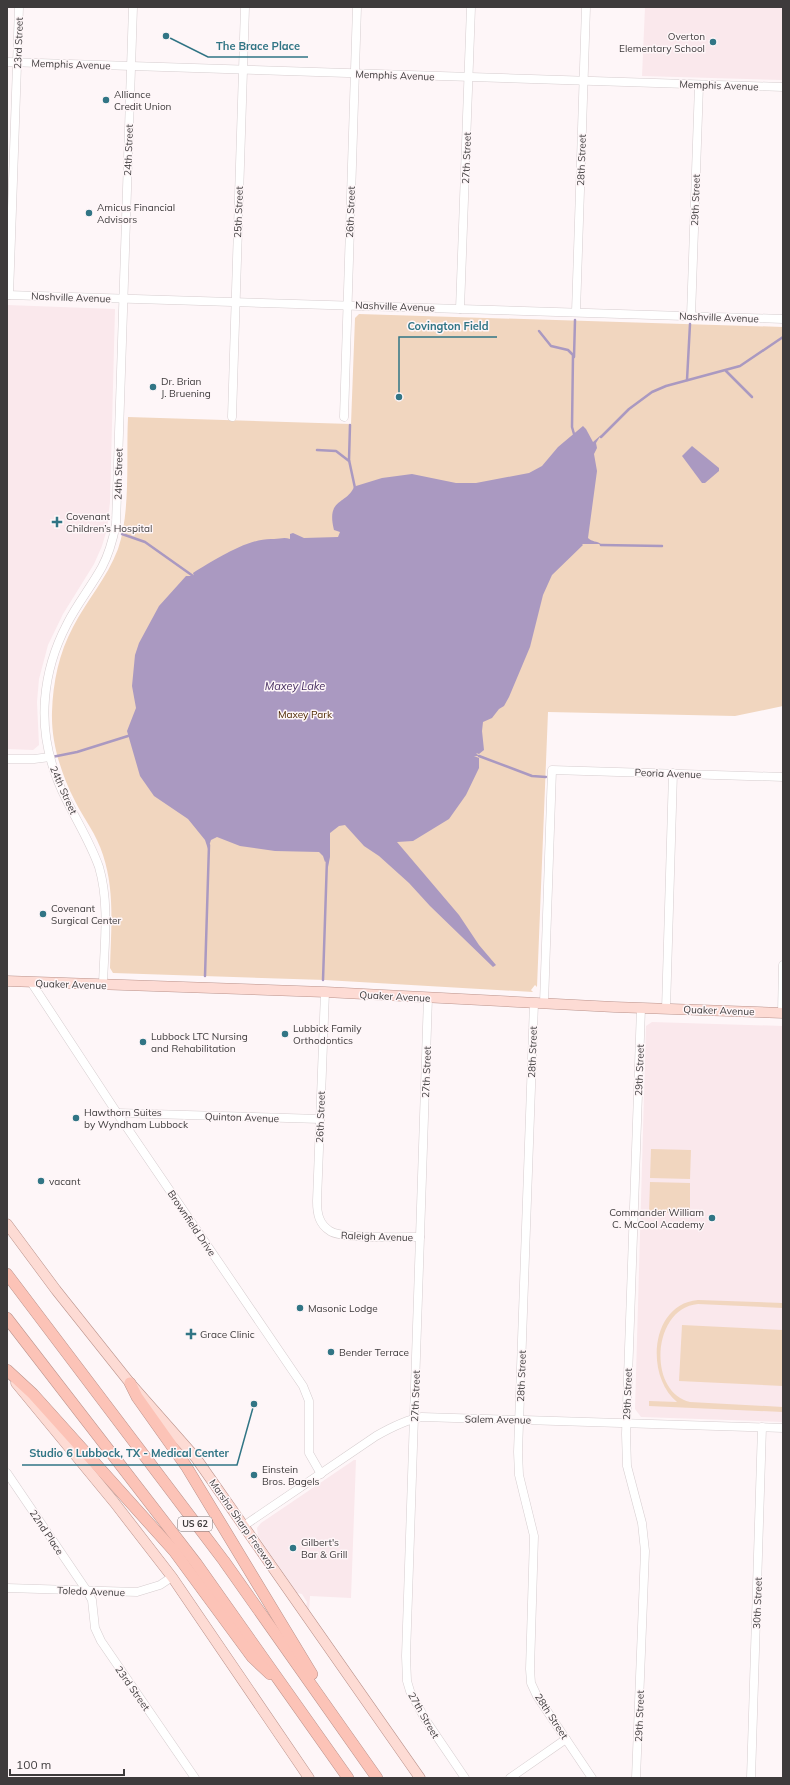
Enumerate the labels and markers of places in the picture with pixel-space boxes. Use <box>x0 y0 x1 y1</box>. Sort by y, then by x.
place label: Overton Elementary School <box>619 30 705 55</box>
callout: The Brace Place <box>208 34 308 57</box>
marker: Overton Elementary School <box>708 37 718 47</box>
place label: Alliance Credit Union <box>114 88 172 113</box>
marker: Alliance Credit Union <box>101 95 111 105</box>
place label: Amicus Financial Advisors <box>97 201 175 226</box>
marker: Amicus Financial Advisors <box>84 208 94 218</box>
callout: Covington Field <box>399 314 497 337</box>
place label: Dr. Brian J. Bruening <box>161 375 211 400</box>
marker: Dr. Brian J. Bruening <box>148 382 158 392</box>
place label: Covenant Children’s Hospital <box>66 510 152 535</box>
marker: Covenant Children’s Hospital <box>51 516 63 528</box>
place label: Covenant Surgical Center <box>51 902 122 927</box>
marker: Covenant Surgical Center <box>38 909 48 919</box>
place label: Lubbick Family Orthodontics <box>293 1022 362 1047</box>
marker: Lubbick Family Orthodontics <box>280 1029 290 1039</box>
place label: Lubbock LTC Nursing and Rehabilitation <box>151 1030 248 1055</box>
marker: Lubbock LTC Nursing and Rehabilitation <box>138 1037 148 1047</box>
place label: Hawthorn Suites by Wyndham Lubbock <box>84 1106 189 1131</box>
marker: Hawthorn Suites by Wyndham Lubbock <box>71 1113 81 1123</box>
place label: vacant <box>49 1175 81 1188</box>
marker: vacant <box>36 1176 46 1186</box>
place label: Commander William C. McCool Academy <box>609 1206 705 1231</box>
marker: Commander William C. McCool Academy <box>707 1213 717 1223</box>
place label: Masonic Lodge <box>308 1302 378 1315</box>
marker: Masonic Lodge <box>295 1303 305 1313</box>
marker: Grace Clinic <box>185 1328 197 1340</box>
place label: Grace Clinic <box>200 1328 255 1341</box>
place label: Bender Terrace <box>339 1346 409 1359</box>
marker: Bender Terrace <box>326 1347 336 1357</box>
callout: Studio 6 Lubbock, TX - Medical Center <box>22 1442 237 1465</box>
place label: Einstein Bros. Bagels <box>262 1463 320 1488</box>
marker: Einstein Bros. Bagels <box>249 1470 259 1480</box>
place label: Gilbert's Bar & Grill <box>301 1536 347 1561</box>
marker: Gilbert's Bar & Grill <box>288 1543 298 1553</box>

